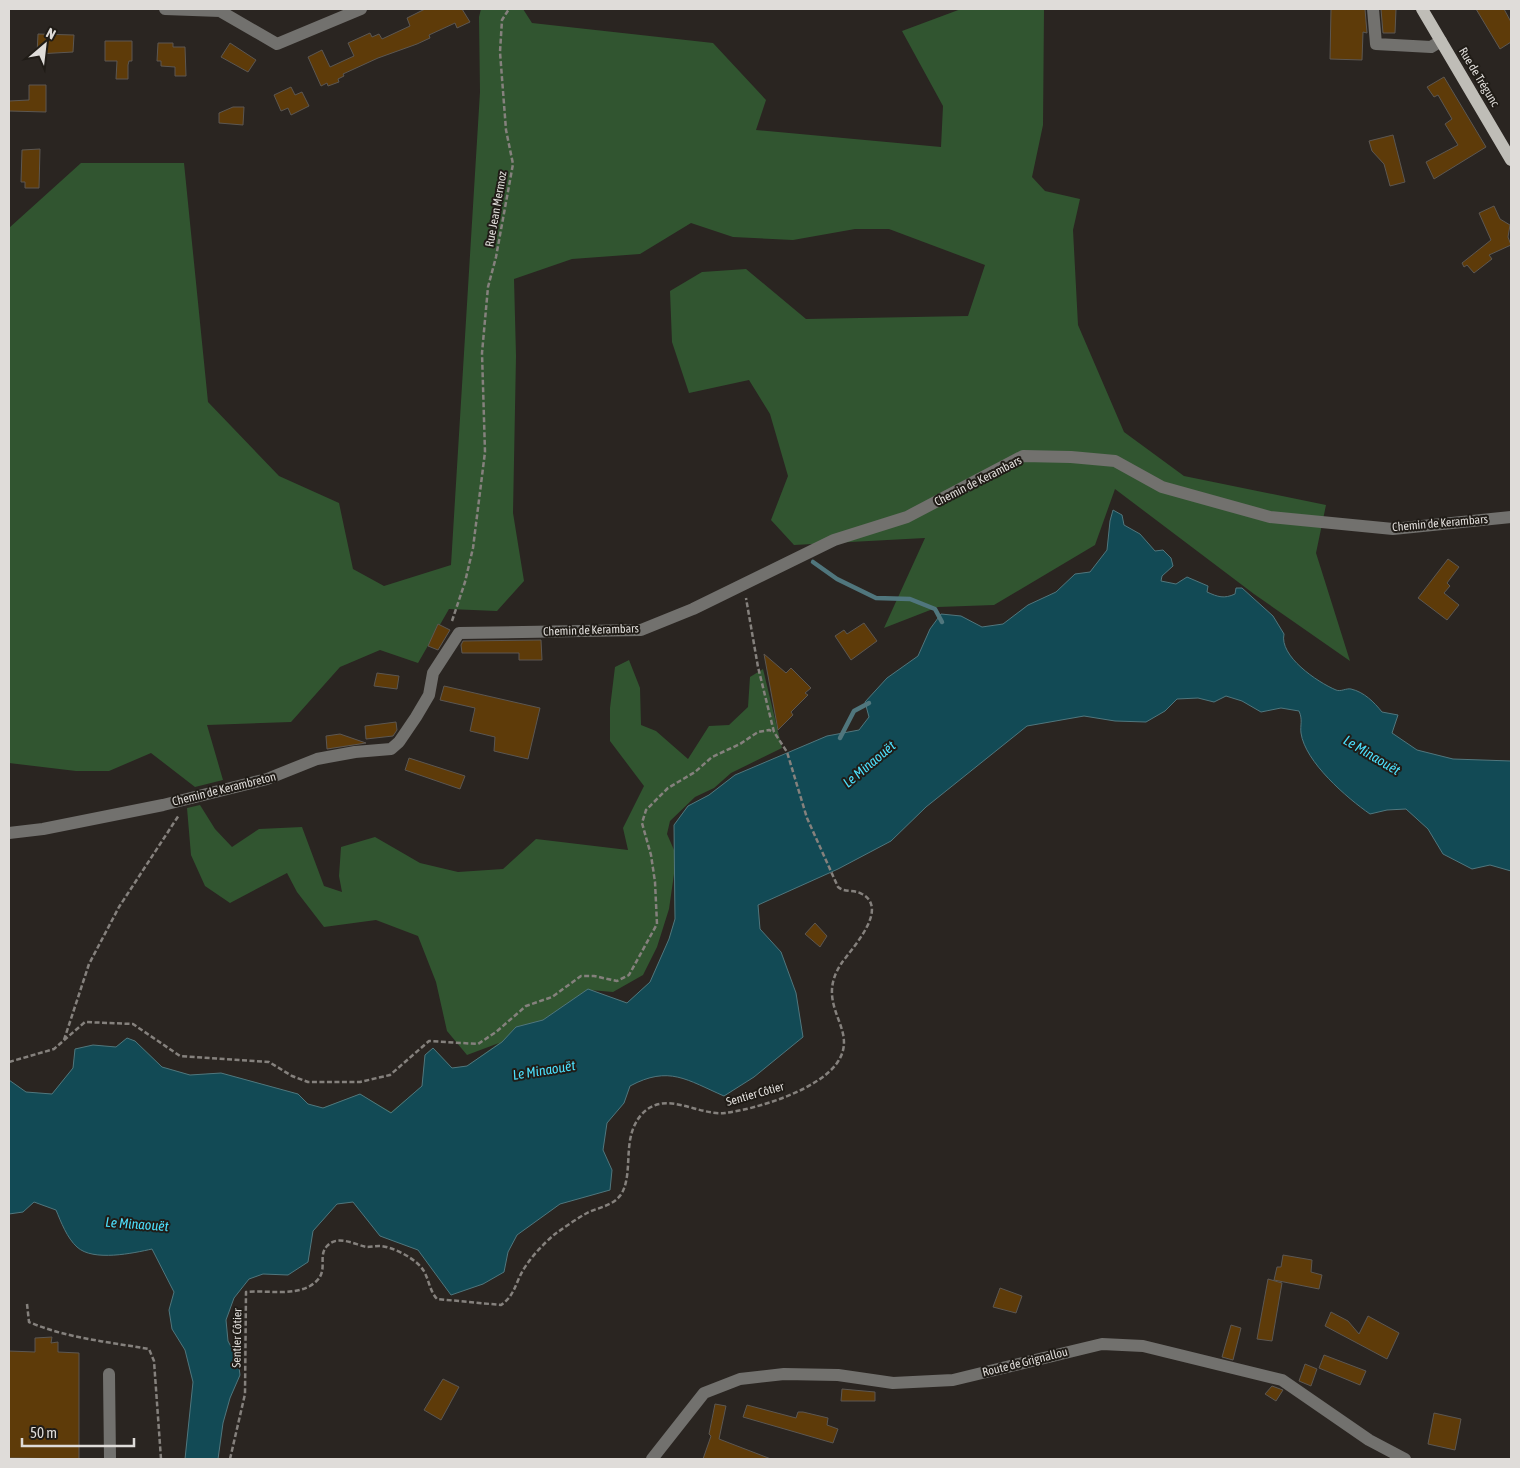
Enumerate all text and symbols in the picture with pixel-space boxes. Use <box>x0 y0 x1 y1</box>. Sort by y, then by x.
north arrow <box>20 20 70 70</box>
text: N <box>44 25 59 43</box>
street label: Rue de Trégunc <box>1456 45 1502 110</box>
street label: Rue Jean Mermoz <box>482 169 510 248</box>
street label: Chemin de Kerambars <box>932 453 1024 509</box>
street label: Chemin de Kerambars <box>1392 512 1488 534</box>
street label: Chemin de Kerambars <box>543 621 639 639</box>
water label: Le Minaouët <box>1341 732 1403 778</box>
water label: Le Minaouët <box>840 738 898 790</box>
street label: Chemin de Kerambreton <box>171 769 277 809</box>
water label: Le Minaouët <box>511 1057 577 1083</box>
street label: Sentier Côtier <box>725 1079 786 1109</box>
water label: Le Minaouët <box>105 1214 169 1234</box>
street label: Sentier Côtier <box>229 1308 245 1368</box>
street label: Route de Grignallou <box>981 1345 1069 1379</box>
scale bar <box>22 1416 135 1448</box>
text: 50 m <box>30 1424 57 1441</box>

